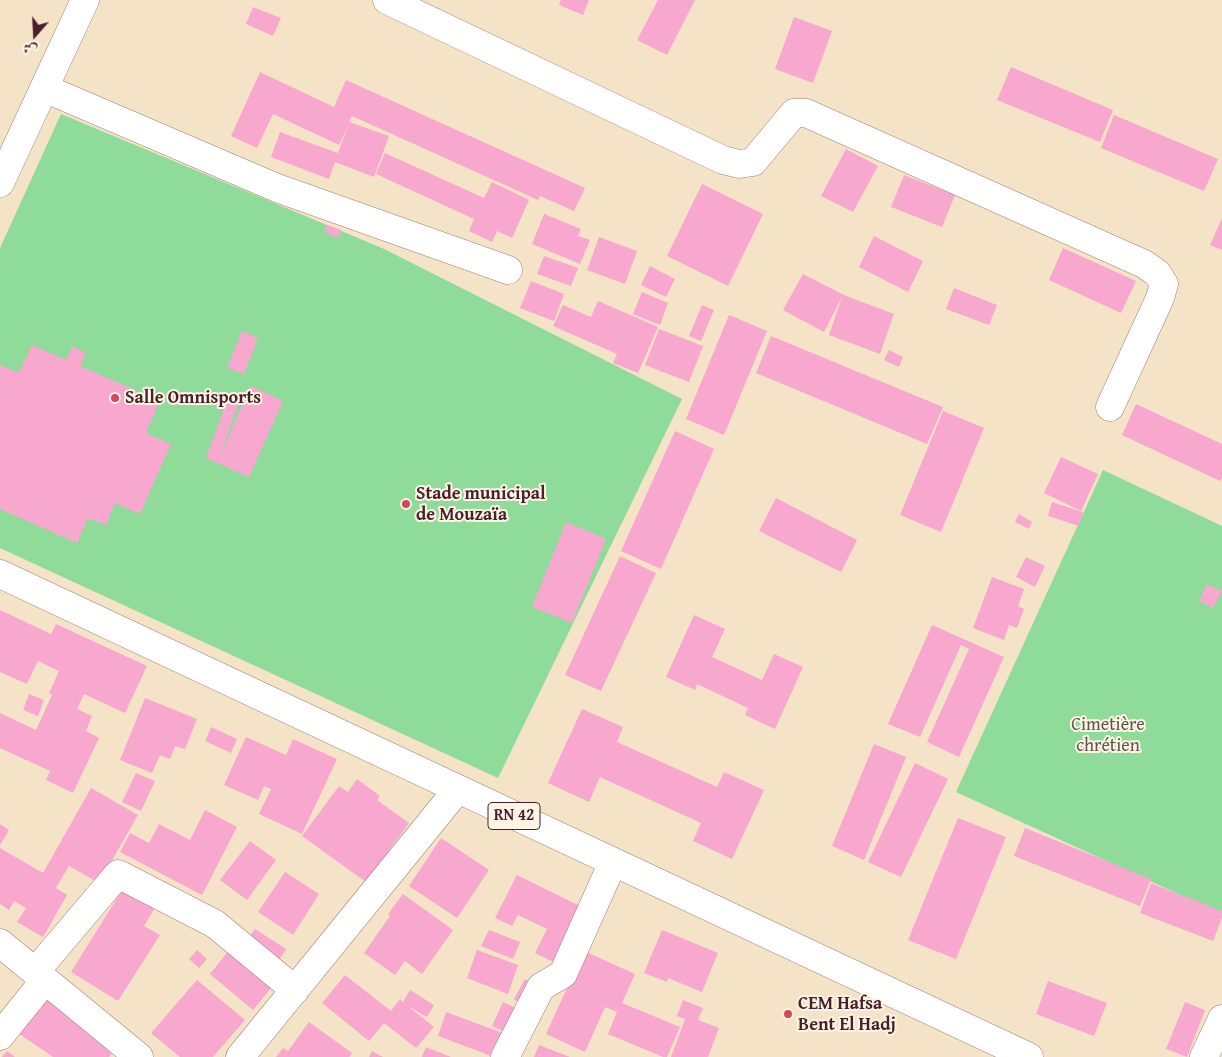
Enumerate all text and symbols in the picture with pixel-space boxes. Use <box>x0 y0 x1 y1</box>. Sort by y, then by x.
north arrow <box>10 10 60 60</box>
text: ش <box>20 37 40 61</box>
place label: Salle Omnisports <box>125 387 261 409</box>
marker: Salle Omnisports <box>109 392 121 404</box>
place label: Stade municipal de Mouzaïa <box>416 483 546 526</box>
marker: Stade municipal de Mouzaïa <box>400 498 412 510</box>
park label: Cimetière chrétien <box>1071 714 1145 756</box>
road number: RN 42 <box>488 802 540 829</box>
place label: CEM Hafsa Bent El Hadj <box>798 993 896 1036</box>
marker: CEM Hafsa Bent El Hadj <box>782 1008 794 1020</box>

